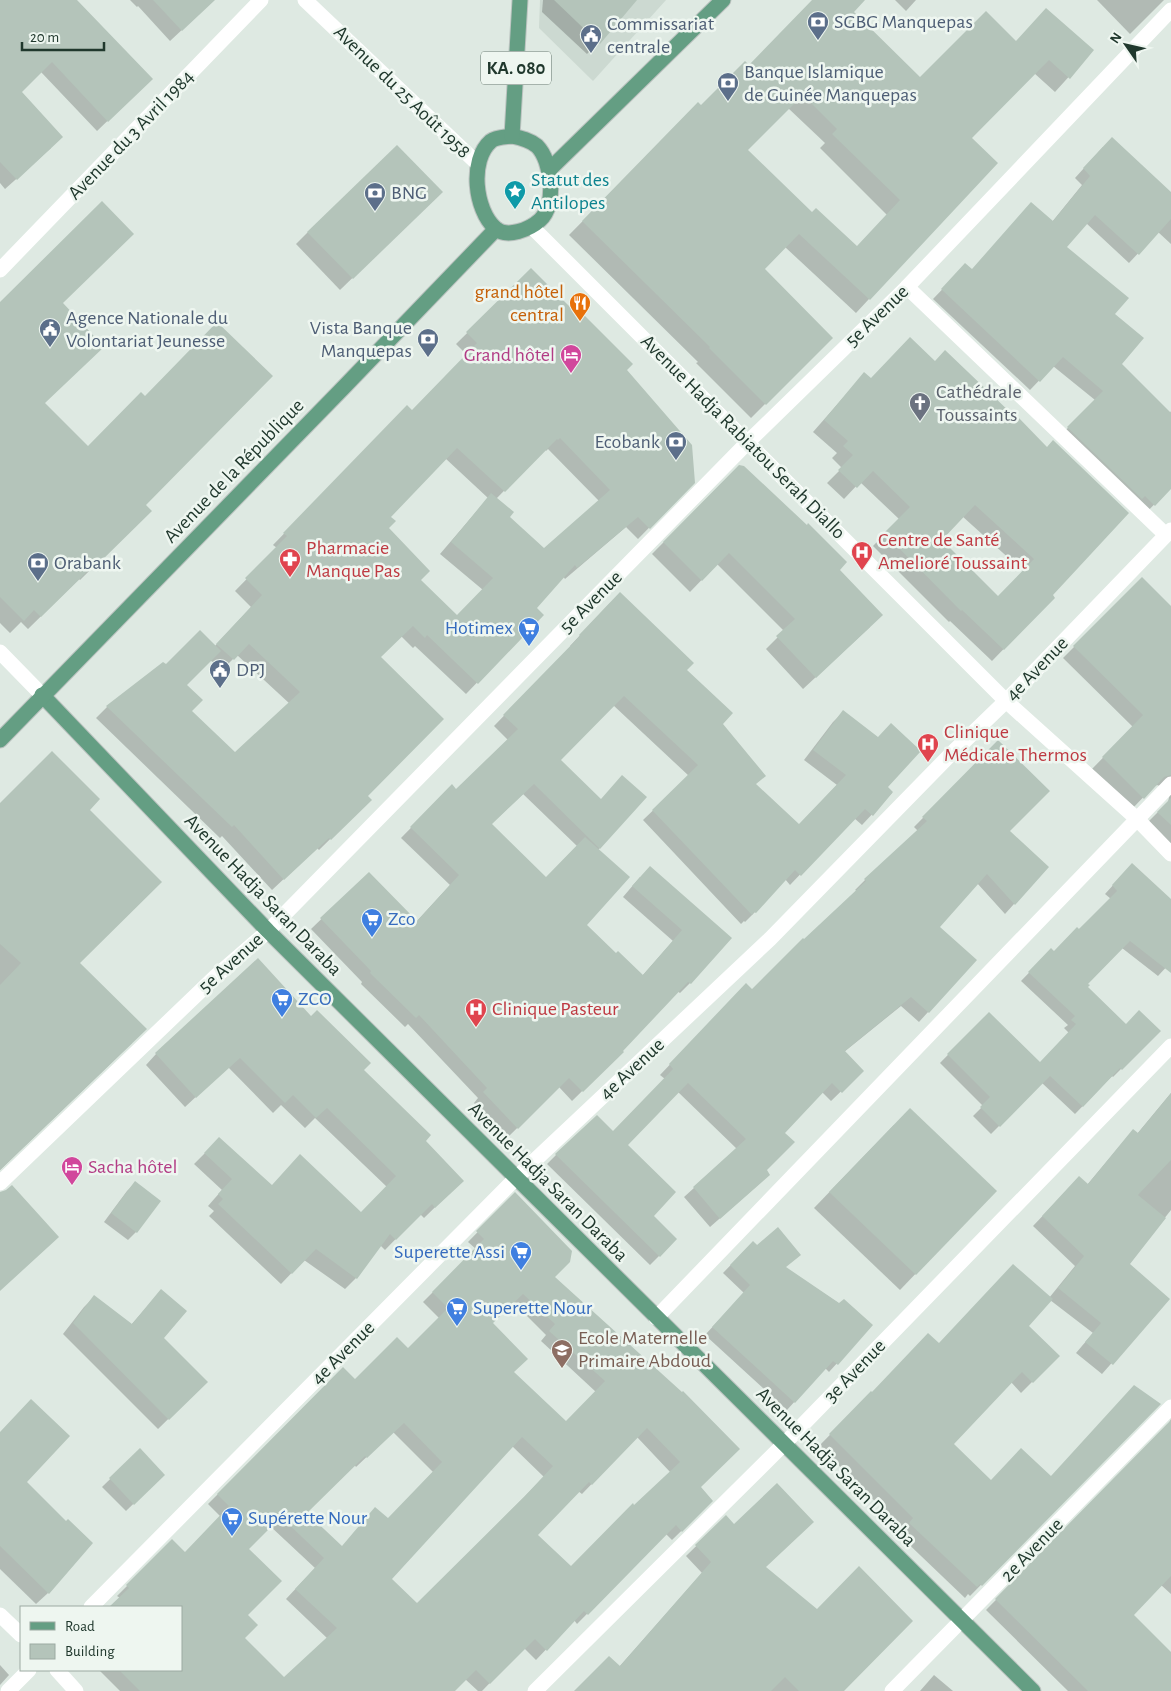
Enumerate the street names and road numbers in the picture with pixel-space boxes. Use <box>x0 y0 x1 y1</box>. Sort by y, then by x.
street label: Avenue du 25 Août 1958 <box>330 22 474 162</box>
road number: KA. 080 <box>481 52 551 84</box>
street label: Avenue du 3 Avril 1984 <box>64 66 198 204</box>
street label: 5e Avenue <box>842 281 912 351</box>
street label: Avenue Hadja Rabiatou Serah Diallo <box>637 331 849 543</box>
street label: Avenue de la République <box>160 395 308 547</box>
street label: 5e Avenue <box>556 567 626 637</box>
street label: 4e Avenue <box>1002 633 1072 705</box>
street label: Avenue Hadja Saran Daraba <box>181 810 345 980</box>
street label: 5e Avenue <box>195 929 267 997</box>
street label: 4e Avenue <box>596 1034 668 1104</box>
street label: Avenue Hadja Saran Daraba <box>464 1098 632 1266</box>
street label: 4e Avenue <box>307 1317 379 1389</box>
street label: 3e Avenue <box>820 1336 890 1406</box>
street label: Avenue Hadja Saran Daraba <box>752 1383 920 1551</box>
street label: 2e Avenue <box>997 1514 1067 1586</box>

